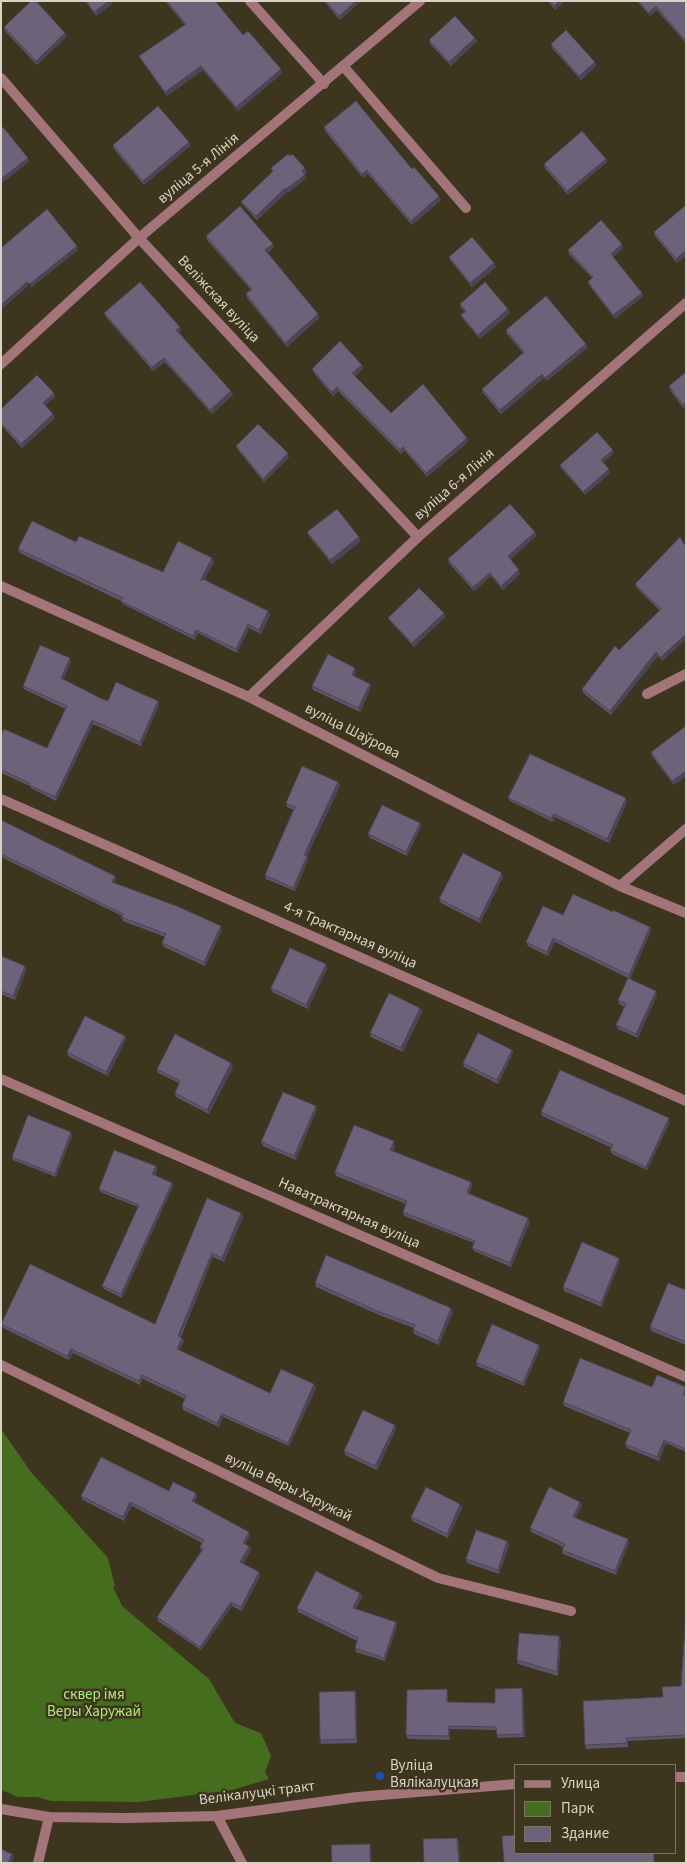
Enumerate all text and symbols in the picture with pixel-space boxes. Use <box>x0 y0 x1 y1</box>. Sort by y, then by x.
street label: вуліца 5-я Лінія <box>155 130 243 208</box>
street label: Веліжская вуліца <box>173 253 263 347</box>
street label: вуліца 6-я Лінія <box>411 445 499 525</box>
street label: вуліца Шаўрова <box>301 700 403 764</box>
street label: 4-я Трактарная вуліца <box>280 898 420 974</box>
street label: Наватрактарная вуліца <box>275 1175 423 1253</box>
street label: вуліца Веры Харужай <box>221 1449 355 1527</box>
park label: сквер імя Веры Харужай <box>47 1687 141 1722</box>
place label: Вуліца Вялікалуцкая <box>390 1758 479 1793</box>
legend <box>514 1764 677 1854</box>
marker: Вуліца Вялікалуцкая <box>374 1770 386 1782</box>
text: Улица <box>561 1773 600 1794</box>
street label: Велікалуцкі тракт <box>198 1778 316 1810</box>
text: Парк <box>561 1798 594 1819</box>
text: Здание <box>561 1823 609 1844</box>

